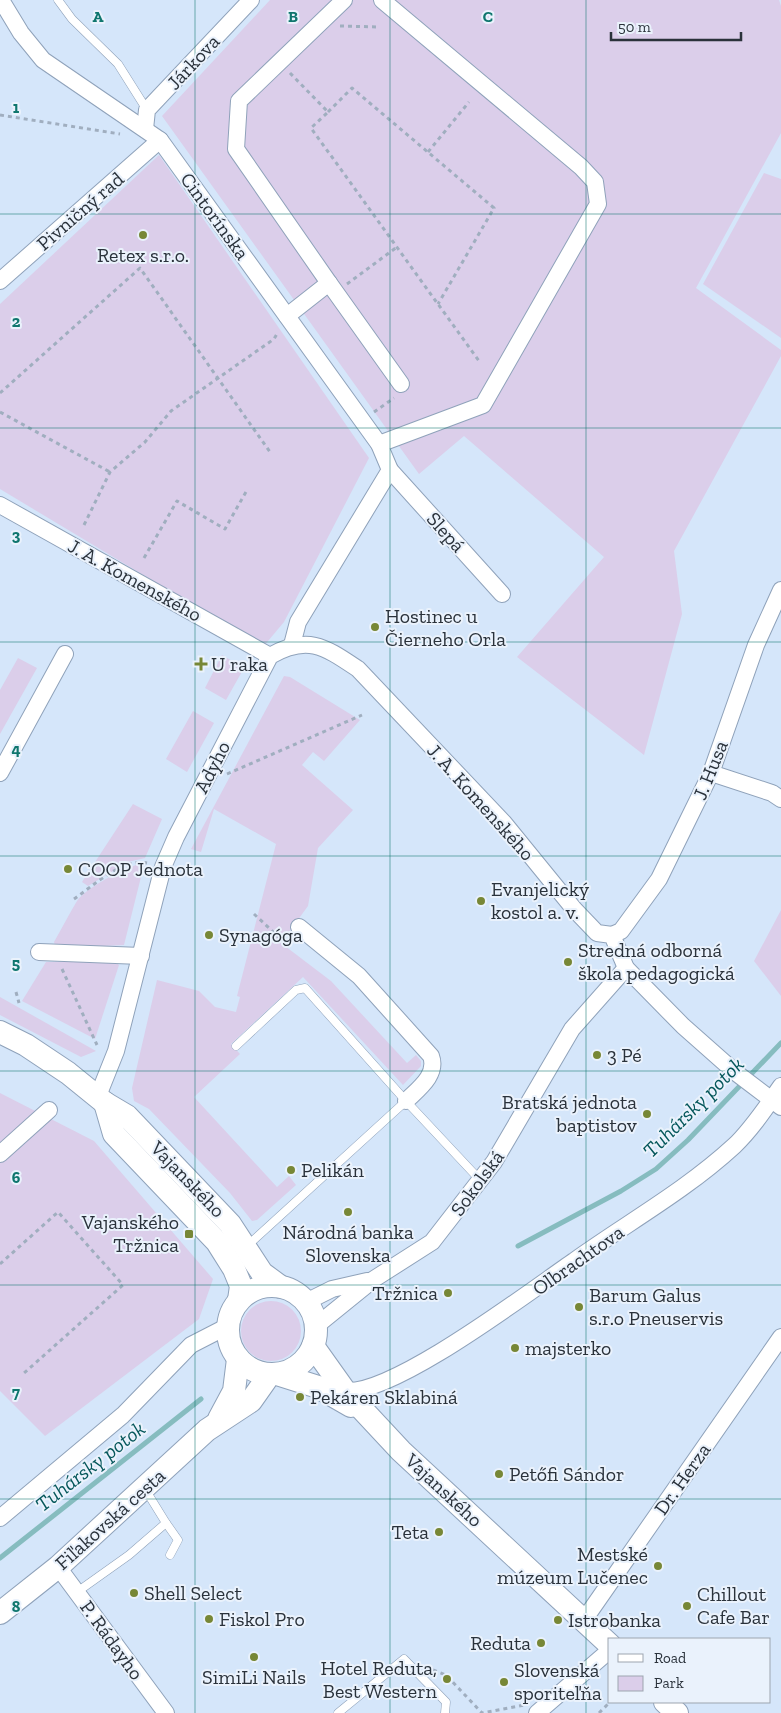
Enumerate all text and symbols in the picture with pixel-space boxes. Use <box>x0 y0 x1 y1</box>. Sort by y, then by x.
text: A <box>93 7 104 26</box>
text: B <box>288 7 298 26</box>
text: C <box>483 7 493 26</box>
scale bar <box>611 10 741 42</box>
text: 50 m <box>618 18 651 36</box>
street label: Járkova <box>162 29 225 94</box>
text: 1 <box>13 98 20 117</box>
street label: Pivničný rad <box>32 167 128 255</box>
street label: Cintorínska <box>175 168 255 265</box>
marker: Retex s.r.o. <box>137 229 149 241</box>
place label: Retex s.r.o. <box>97 243 189 267</box>
text: 2 <box>12 312 21 331</box>
street label: Slepá <box>422 507 471 557</box>
text: 3 <box>12 526 21 545</box>
street label: J. A. Komenského <box>64 533 206 627</box>
place label: Hostinec u Čierneho Orla <box>385 604 506 651</box>
marker: Hostinec u Čierneho Orla <box>369 621 381 633</box>
place label: U raka <box>211 652 268 676</box>
marker: U raka <box>195 658 207 670</box>
street label: Adyho <box>189 737 235 797</box>
street label: J. Husa <box>687 737 733 803</box>
street label: J. A. Komenského <box>422 739 540 865</box>
text: 4 <box>11 740 21 759</box>
place label: COOP Jednota <box>78 857 203 881</box>
marker: COOP Jednota <box>62 863 74 875</box>
place label: Evanjelický kostol a. v. <box>491 877 590 924</box>
marker: Evanjelický kostol a. v. <box>475 895 487 907</box>
place label: Synagóga <box>219 923 303 947</box>
marker: Synagóga <box>203 929 215 941</box>
place label: Stredná odborná škola pedagogická <box>578 938 735 985</box>
text: 5 <box>12 954 20 973</box>
marker: Stredná odborná škola pedagogická <box>562 956 574 968</box>
place label: 3 Pé <box>607 1043 642 1067</box>
marker: 3 Pé <box>591 1049 603 1061</box>
water label: Tuhársky potok <box>637 1051 749 1163</box>
place label: Bratská jednota baptistov <box>502 1090 637 1137</box>
marker: Bratská jednota baptistov <box>641 1108 653 1120</box>
street label: Vajanského <box>145 1135 230 1222</box>
street label: Sokolská <box>445 1145 509 1221</box>
place label: Pelikán <box>301 1158 364 1182</box>
marker: Pelikán <box>285 1164 297 1176</box>
text: 6 <box>12 1168 21 1187</box>
marker: Národná banka Slovenska <box>342 1206 354 1218</box>
place label: Vajanského Tržnica <box>81 1210 179 1257</box>
place label: Národná banka Slovenska <box>282 1220 414 1267</box>
street label: Olbrachtova <box>528 1220 629 1300</box>
marker: Vajanského Tržnica <box>183 1228 195 1240</box>
place label: Tržnica <box>372 1281 438 1305</box>
place label: Barum Galus s.r.o Pneuservis <box>589 1283 723 1330</box>
marker: Tržnica <box>442 1287 454 1299</box>
marker: Barum Galus s.r.o Pneuservis <box>573 1301 585 1313</box>
place label: majsterko <box>525 1336 611 1360</box>
marker: majsterko <box>509 1342 521 1354</box>
text: 7 <box>12 1383 20 1402</box>
place label: Pekáren Sklabiná <box>310 1385 458 1409</box>
marker: Pekáren Sklabiná <box>294 1391 306 1403</box>
water label: Tuhársky potok <box>30 1415 150 1517</box>
street label: Dr. Herza <box>649 1438 716 1519</box>
street label: Vajanského <box>400 1447 488 1532</box>
place label: Petőfi Sándor <box>509 1462 624 1486</box>
street label: Fiľakovská cesta <box>50 1463 170 1575</box>
marker: Petőfi Sándor <box>493 1468 505 1480</box>
place label: Teta <box>391 1520 429 1544</box>
marker: Teta <box>433 1526 445 1538</box>
place label: Mestské múzeum Lučenec <box>497 1542 648 1589</box>
marker: Mestské múzeum Lučenec <box>652 1560 664 1572</box>
place label: Shell Select <box>144 1581 242 1605</box>
place label: Chillout Cafe Bar <box>697 1582 770 1629</box>
marker: Shell Select <box>128 1587 140 1599</box>
street label: P. Rádayho <box>75 1596 149 1684</box>
text: 8 <box>12 1597 21 1616</box>
marker: Chillout Cafe Bar <box>681 1600 693 1612</box>
place label: Fiskol Pro <box>219 1607 305 1631</box>
place label: Istrobanka <box>568 1608 661 1632</box>
marker: Fiskol Pro <box>203 1613 215 1625</box>
marker: Istrobanka <box>552 1614 564 1626</box>
place label: Reduta <box>470 1631 531 1655</box>
marker: Reduta <box>535 1637 547 1649</box>
legend <box>608 1638 771 1703</box>
text: Road <box>654 1649 687 1667</box>
marker: SimiLi Nails <box>248 1651 260 1663</box>
place label: Hotel Reduta, Best Western <box>321 1656 438 1703</box>
place label: Slovenská sporiteľňa <box>514 1658 602 1705</box>
place label: SimiLi Nails <box>202 1665 306 1689</box>
marker: Hotel Reduta, Best Western <box>441 1673 453 1685</box>
text: Park <box>654 1674 684 1692</box>
marker: Slovenská sporiteľňa <box>498 1676 510 1688</box>

